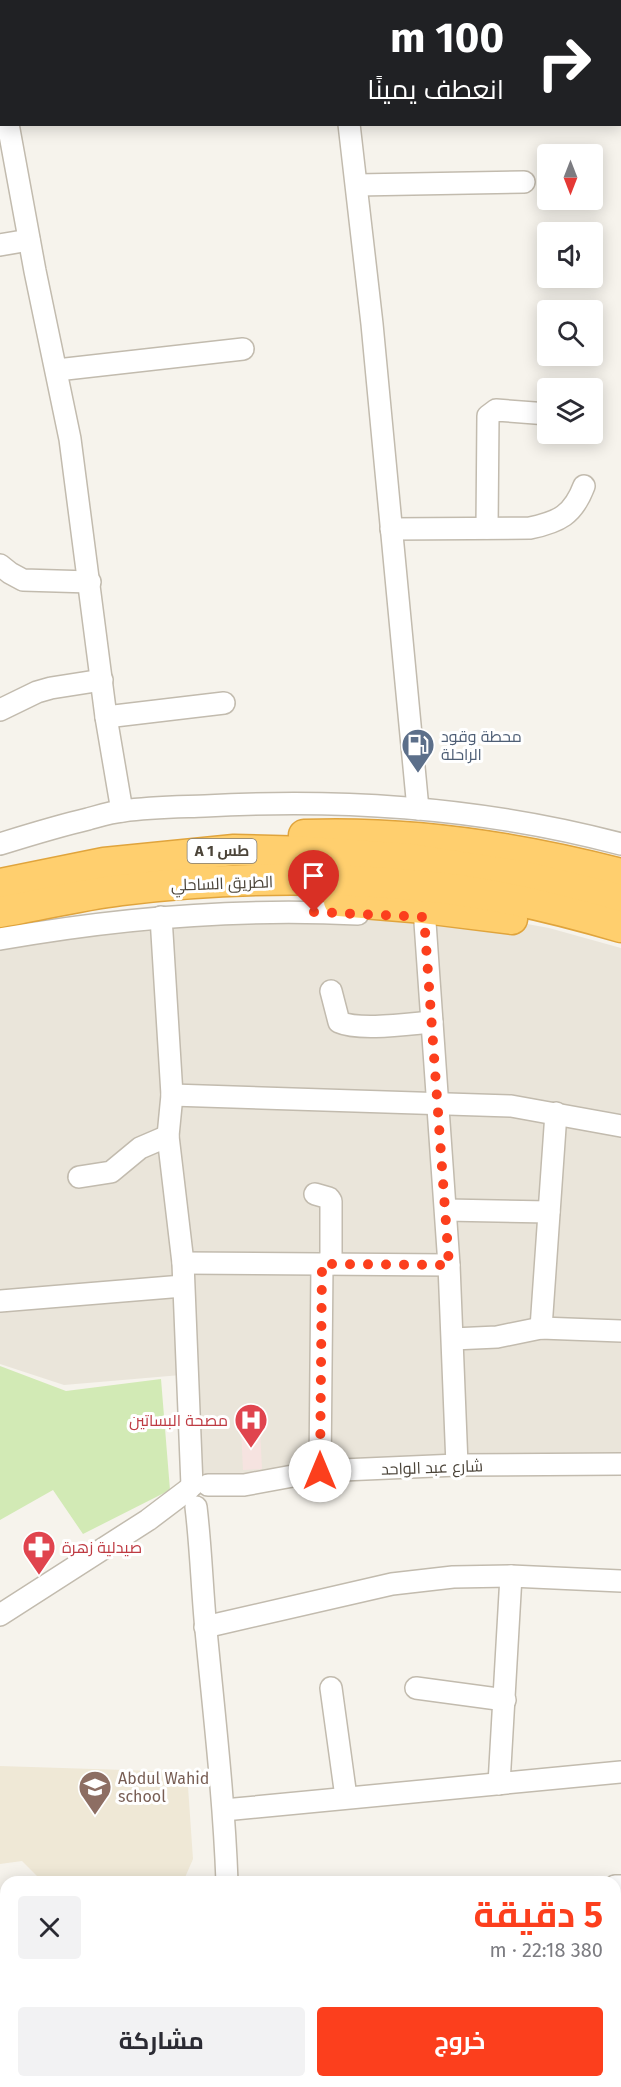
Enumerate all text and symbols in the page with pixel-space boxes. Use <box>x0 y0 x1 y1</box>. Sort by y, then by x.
text: 100 m <box>390 13 504 63</box>
icon: right <box>525 24 603 102</box>
text: انعطف يمينًا <box>367 74 504 106</box>
north arrow <box>537 144 603 210</box>
map controls <box>537 144 603 444</box>
button: sound <box>537 222 603 288</box>
button: search <box>537 300 603 366</box>
button: layers <box>537 378 603 444</box>
fuel station icon: محطة وقود الراحلة <box>400 727 436 774</box>
place label: محطة وقود الراحلة <box>441 727 522 764</box>
road number: A 1 طس <box>188 839 256 863</box>
pin <box>288 850 339 912</box>
icon: arrive <box>297 859 330 892</box>
street label: الطريق الساحلي <box>170 872 274 899</box>
hospital icon: مصحة البساتين <box>233 1402 269 1449</box>
place label: مصحة البساتين <box>129 1411 228 1431</box>
position arrow <box>288 1439 352 1503</box>
street label: شارع عبد الواحد <box>381 1456 483 1481</box>
pharmacy icon: صيدلية زهرة <box>21 1529 57 1576</box>
place label: صيدلية زهرة <box>62 1538 142 1557</box>
school or university icon: Abdul Wahid school <box>77 1769 113 1816</box>
place label: Abdul Wahid school <box>118 1769 209 1806</box>
text: 5 دقيقة <box>473 1893 603 1937</box>
button: close <box>18 1896 81 1959</box>
text: 380 m · 22:18 <box>489 1938 603 1962</box>
button: مشاركة <box>18 2007 305 2076</box>
button: خروج <box>317 2007 603 2076</box>

